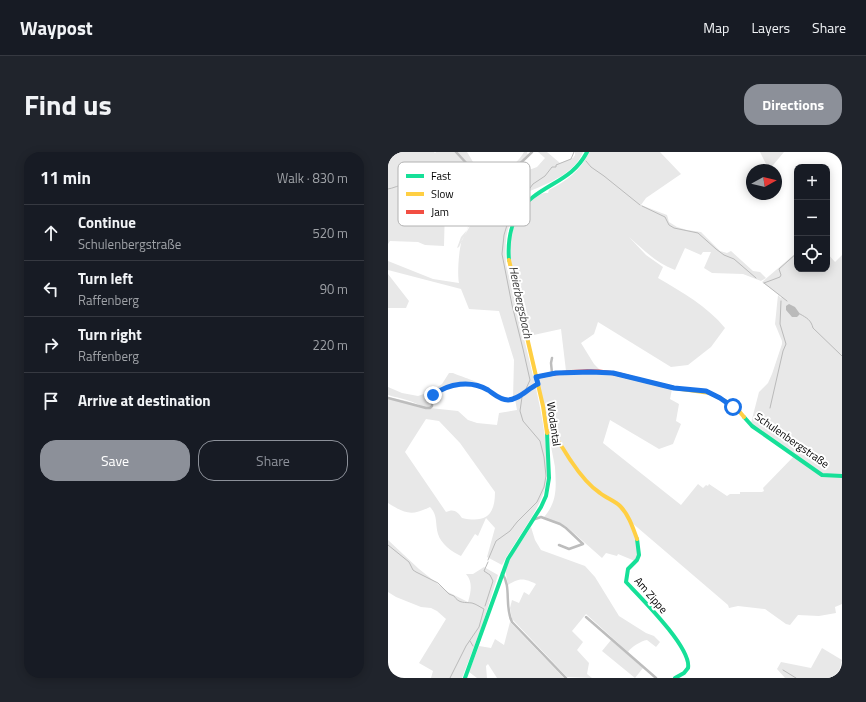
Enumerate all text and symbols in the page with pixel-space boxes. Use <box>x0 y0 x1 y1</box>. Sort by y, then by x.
text: Waypost <box>20 13 93 42</box>
text: Map <box>703 17 729 38</box>
text: Layers <box>751 17 790 38</box>
text: Share <box>812 17 846 38</box>
text: Find us <box>24 83 112 126</box>
button: Directions <box>744 84 842 125</box>
legend <box>398 162 530 226</box>
north arrow <box>746 164 782 200</box>
map controls <box>794 164 830 272</box>
button: + <box>794 164 830 200</box>
text: 11 min <box>40 165 91 191</box>
text: Walk · 830 m <box>277 168 348 188</box>
text: Fast <box>431 168 451 184</box>
text: Slow <box>431 186 454 202</box>
button: − <box>794 200 830 236</box>
text: Jam <box>431 204 449 220</box>
text: Continue <box>78 211 136 234</box>
icon: ahead <box>40 222 62 244</box>
text: 520 m <box>312 223 348 243</box>
text: Schulenbergstraße <box>78 234 181 254</box>
button: locate <box>794 236 830 272</box>
water label: Heierbergsbach <box>504 264 538 341</box>
text: Turn left <box>78 267 133 290</box>
icon: left <box>40 278 62 300</box>
text: 90 m <box>320 279 348 299</box>
text: Raffenberg <box>78 290 139 310</box>
text: Turn right <box>78 323 142 346</box>
icon: right <box>40 334 62 356</box>
text: 220 m <box>312 335 348 355</box>
text: Raffenberg <box>78 346 139 366</box>
route end <box>424 386 442 404</box>
text: Arrive at destination <box>78 389 211 412</box>
icon: arrive <box>40 390 62 412</box>
route start <box>724 398 742 416</box>
street label: Wodantal <box>543 401 565 447</box>
street label: Schulenbergstraße <box>752 408 833 472</box>
button: Save <box>40 440 190 481</box>
button: Share <box>198 440 348 481</box>
street label: Am Zippe <box>631 573 672 617</box>

